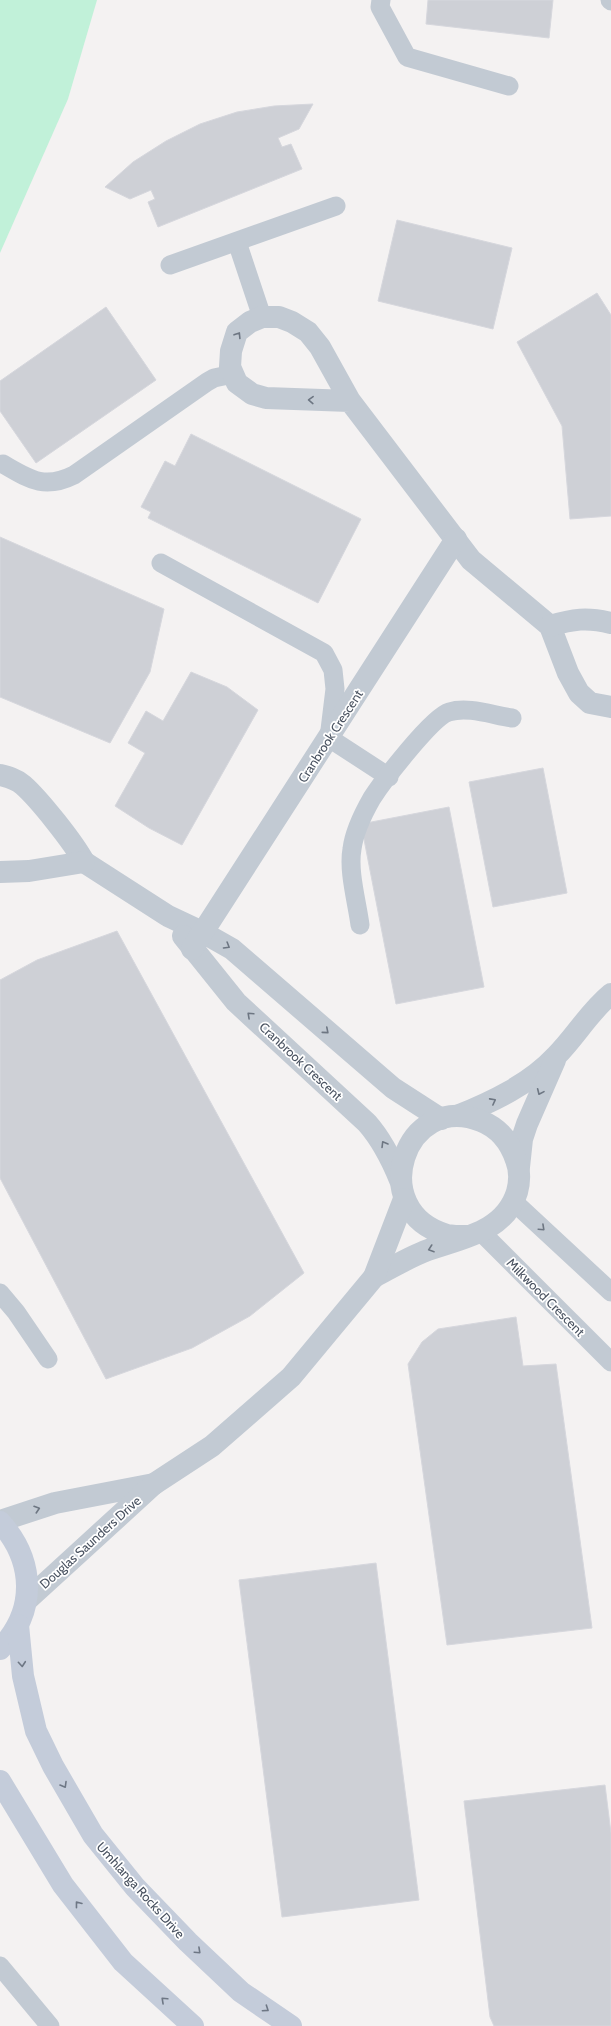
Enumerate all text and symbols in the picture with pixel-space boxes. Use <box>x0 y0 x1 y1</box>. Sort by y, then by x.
one-way arrow <box>233 332 241 339</box>
one-way arrow <box>308 395 314 404</box>
street label: Cranbrook Crescent <box>294 686 366 785</box>
one-way arrow <box>223 942 230 949</box>
one-way arrow <box>248 1013 255 1020</box>
street label: Cranbrook Crescent <box>256 1018 346 1104</box>
one-way arrow <box>322 1026 329 1033</box>
one-way arrow <box>537 1088 545 1096</box>
one-way arrow <box>489 1099 496 1106</box>
one-way arrow <box>381 1141 388 1148</box>
one-way arrow <box>537 1224 545 1231</box>
one-way arrow <box>428 1244 435 1253</box>
street label: Milkwood Crescent <box>504 1255 589 1340</box>
street label: Douglas Saunders Drive <box>36 1492 144 1592</box>
one-way arrow <box>33 1505 40 1514</box>
one-way arrow <box>17 1661 26 1667</box>
one-way arrow <box>59 1781 66 1788</box>
street label: Umhlanga Rocks Drive <box>94 1839 189 1942</box>
one-way arrow <box>75 1901 82 1908</box>
one-way arrow <box>193 1946 201 1954</box>
one-way arrow <box>161 1997 169 2005</box>
one-way arrow <box>262 2004 269 2011</box>

